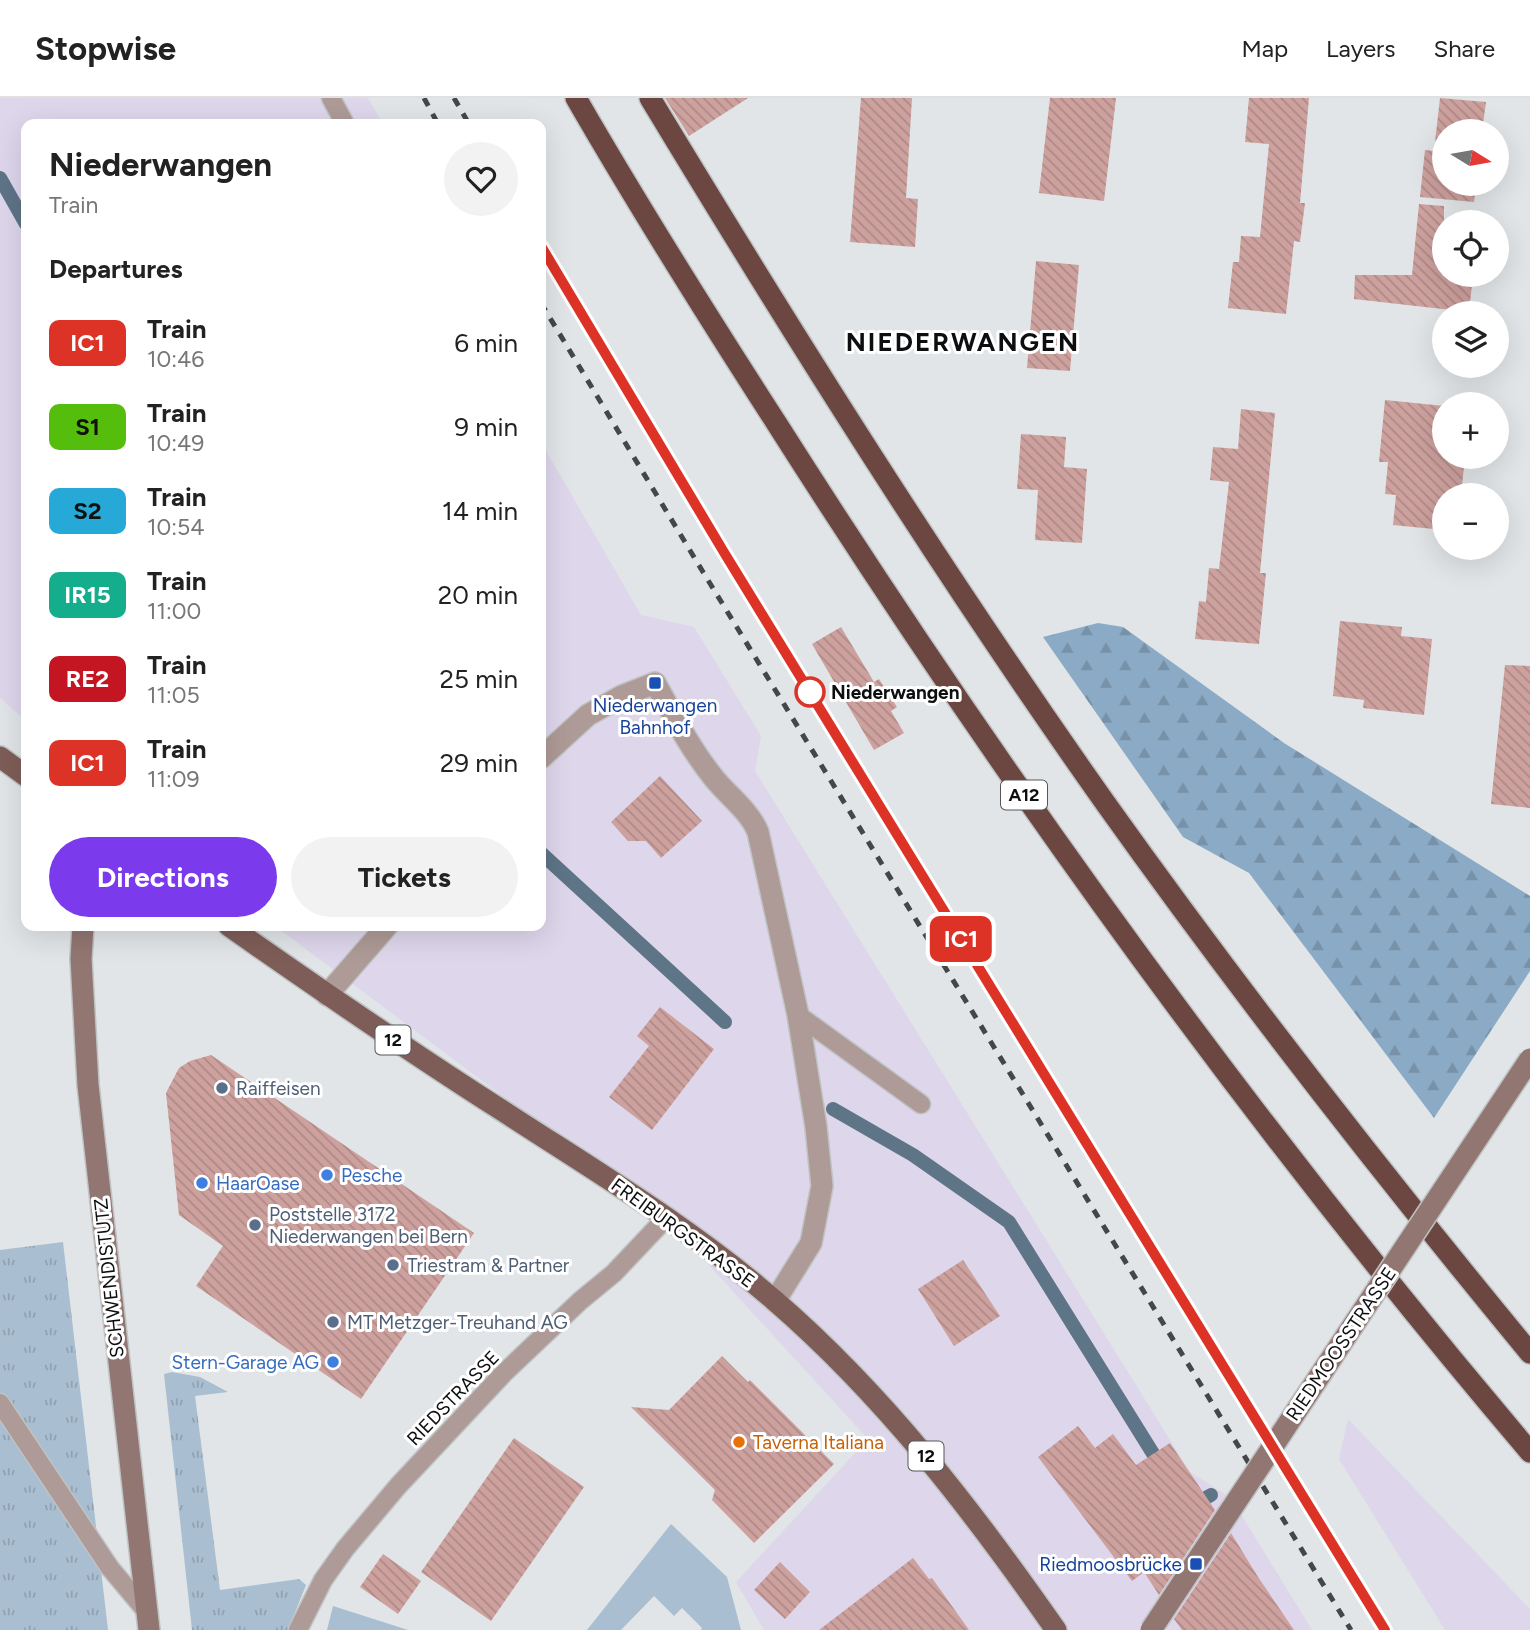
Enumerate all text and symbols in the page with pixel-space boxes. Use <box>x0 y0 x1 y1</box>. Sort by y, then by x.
text: Stopwise <box>35 29 176 68</box>
text: Map <box>1241 34 1288 63</box>
text: Layers <box>1326 34 1395 63</box>
text: Share <box>1433 34 1495 63</box>
north arrow <box>1432 119 1508 196</box>
map controls <box>1432 119 1509 560</box>
button: heart <box>444 142 518 216</box>
text: Niederwangen <box>49 145 272 184</box>
text: Train <box>49 191 98 219</box>
button: locate <box>1432 210 1509 287</box>
text: Departures <box>49 253 183 285</box>
button: layers <box>1432 301 1509 378</box>
text: Train <box>147 313 207 345</box>
district label: NIEDERWANGEN <box>846 326 1080 358</box>
text: 6 min <box>454 327 518 359</box>
text: IC1 <box>70 328 105 357</box>
text: 10:46 <box>147 345 204 373</box>
button: + <box>1432 392 1509 469</box>
text: Train <box>147 397 207 429</box>
text: 9 min <box>454 411 518 443</box>
text: S1 <box>75 412 100 441</box>
text: 10:49 <box>147 429 204 457</box>
text: Train <box>147 481 207 513</box>
button: − <box>1432 483 1509 560</box>
text: 14 min <box>442 495 518 527</box>
text: S2 <box>73 496 102 525</box>
text: 10:54 <box>147 513 205 541</box>
text: Train <box>147 565 207 597</box>
text: 20 min <box>438 579 518 611</box>
text: IR15 <box>64 580 111 609</box>
text: 11:00 <box>147 597 201 625</box>
text: Train <box>147 649 207 681</box>
text: 25 min <box>439 663 518 695</box>
text: RE2 <box>66 664 109 693</box>
marker: Niederwangen Bahnhof <box>647 675 663 691</box>
marker: Niederwangen <box>795 677 825 707</box>
text: 11:05 <box>147 681 200 709</box>
place label: Niederwangen <box>831 681 959 704</box>
place label: Niederwangen Bahnhof <box>593 694 717 739</box>
text: Train <box>147 733 207 765</box>
text: 29 min <box>440 747 518 779</box>
text: IC1 <box>70 748 105 777</box>
text: 11:09 <box>147 765 200 793</box>
road number: A12 <box>1001 780 1047 810</box>
button: Directions <box>49 837 277 917</box>
button: Tickets <box>291 837 518 917</box>
line badge: IC1 <box>921 916 1001 962</box>
text: IC1 <box>944 924 978 953</box>
road number: 12 <box>376 1026 410 1055</box>
place label: Raiffeisen <box>236 1077 321 1100</box>
marker: Raiffeisen <box>214 1080 230 1096</box>
place label: Pesche <box>341 1164 402 1187</box>
marker: Pesche <box>319 1167 335 1183</box>
place label: HaarOase <box>216 1172 300 1195</box>
street label: FREIBURGSTRASSE <box>607 1173 759 1293</box>
marker: HaarOase <box>194 1175 210 1191</box>
street label: SCHWENDISTUTZ <box>89 1197 129 1359</box>
place label: Poststelle 3172 Niederwangen bei Bern <box>269 1203 468 1248</box>
marker: Poststelle 3172 Niederwangen bei Bern <box>247 1217 263 1233</box>
place label: Triestram & Partner <box>407 1254 570 1277</box>
marker: Triestram & Partner <box>385 1257 401 1273</box>
street label: RIEDMOOSSTRASSE <box>1281 1263 1401 1425</box>
place label: MT Metzger-Treuhand AG <box>347 1311 568 1334</box>
marker: MT Metzger-Treuhand AG <box>325 1314 341 1330</box>
street label: RIEDSTRASSE <box>402 1346 504 1450</box>
place label: Stern-Garage AG <box>172 1351 319 1374</box>
marker: Stern-Garage AG <box>325 1354 341 1370</box>
place label: Taverna Italiana <box>753 1431 884 1454</box>
marker: Taverna Italiana <box>731 1434 747 1450</box>
road number: 12 <box>908 1442 944 1470</box>
place label: Riedmoosbrücke <box>1039 1553 1182 1576</box>
marker: Riedmoosbrücke <box>1188 1556 1204 1572</box>

